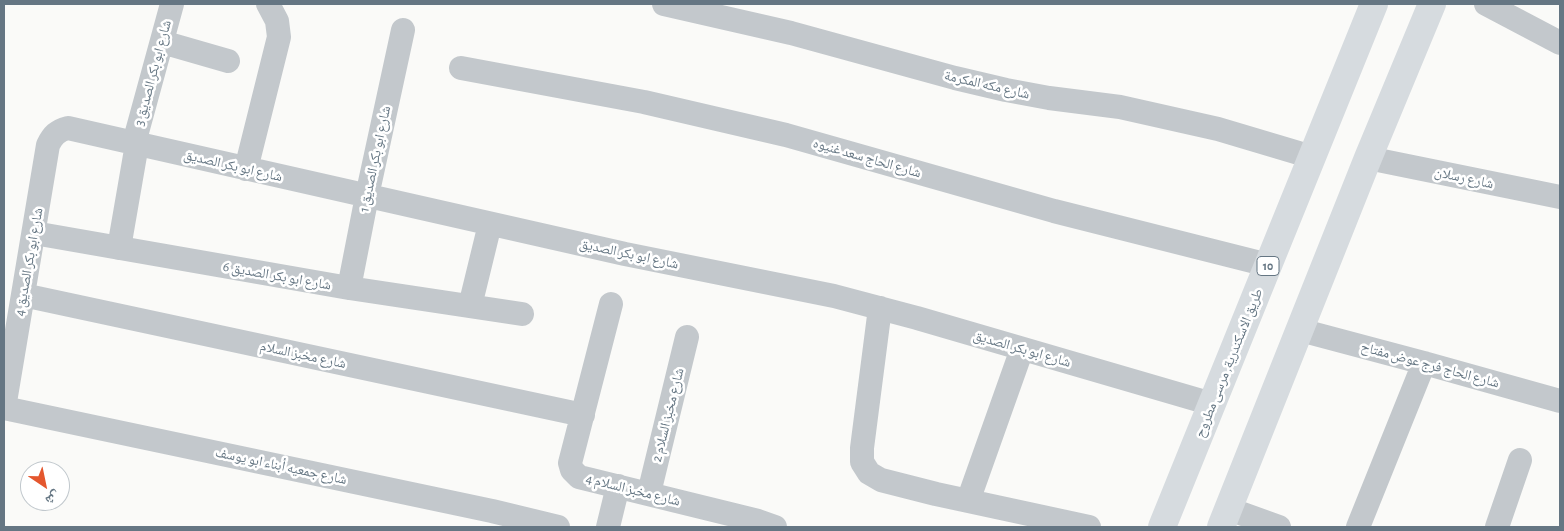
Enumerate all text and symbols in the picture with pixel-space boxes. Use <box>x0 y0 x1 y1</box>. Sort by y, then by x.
street label: شارع ابو بكر الصديق 3 <box>131 18 175 128</box>
street label: شارع مكه المكرمة <box>943 67 1031 103</box>
street label: شارع ابو بكر الصديق 1 <box>356 104 394 214</box>
street label: شارع الحاج سعد غنيوه <box>811 135 923 181</box>
street label: شارع ابو بكر الصديق <box>182 146 284 186</box>
street label: شارع رسلان <box>1433 164 1495 192</box>
street label: شارع ابو بكر الصديق 4 <box>11 206 47 318</box>
street label: شارع ابو بكر الصديق <box>578 235 680 273</box>
road number: 10 <box>1257 256 1279 276</box>
street label: شارع ابو بكر الصديق 6 <box>222 258 332 294</box>
street label: طريق الاسكندرية, مرسى مطروح <box>1191 286 1267 440</box>
street label: شارع ابو بكر الصديق <box>971 327 1073 371</box>
street label: شارع مخبز السلام <box>258 338 348 372</box>
street label: شارع الحاج فرج عوض مفتاح <box>1359 338 1501 392</box>
street label: شارع مخبز السلام 2 <box>648 366 688 464</box>
street label: شارع جمعيه أبناء ابو يوسف <box>214 444 348 488</box>
north arrow <box>20 461 70 511</box>
street label: شارع مخبز السلام 4 <box>584 470 682 510</box>
text: ش <box>43 488 63 508</box>

